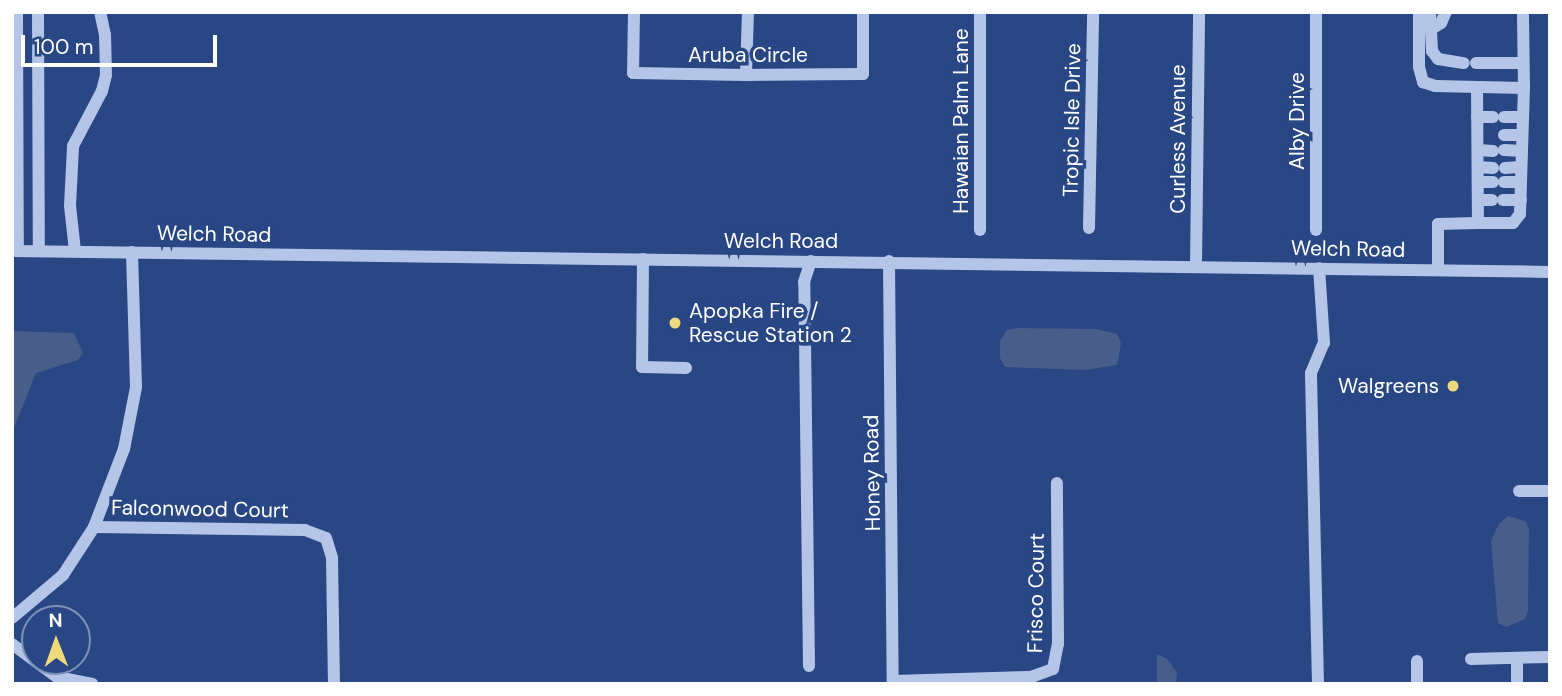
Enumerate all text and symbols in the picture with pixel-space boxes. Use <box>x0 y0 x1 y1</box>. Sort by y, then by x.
scale bar <box>24 21 220 65</box>
street label: Hawaian Palm Lane <box>948 28 974 214</box>
text: 100 m <box>34 33 94 61</box>
street label: Aruba Circle <box>688 42 808 68</box>
street label: Tropic Isle Drive <box>1058 43 1086 197</box>
street label: Curless Avenue <box>1165 64 1191 214</box>
street label: Alby Drive <box>1284 72 1310 170</box>
street label: Welch Road <box>157 220 271 248</box>
street label: Welch Road <box>724 228 838 254</box>
street label: Welch Road <box>1291 235 1405 263</box>
place label: Apopka Fire / Rescue Station 2 <box>689 298 852 348</box>
marker: Apopka Fire / Rescue Station 2 <box>667 315 683 331</box>
place label: Walgreens <box>1338 373 1439 399</box>
marker: Walgreens <box>1445 378 1461 394</box>
street label: Honey Road <box>858 415 886 531</box>
street label: Falconwood Court <box>111 495 289 523</box>
street label: Frisco Court <box>1022 533 1050 653</box>
north arrow <box>21 605 91 675</box>
text: N <box>49 608 63 633</box>

